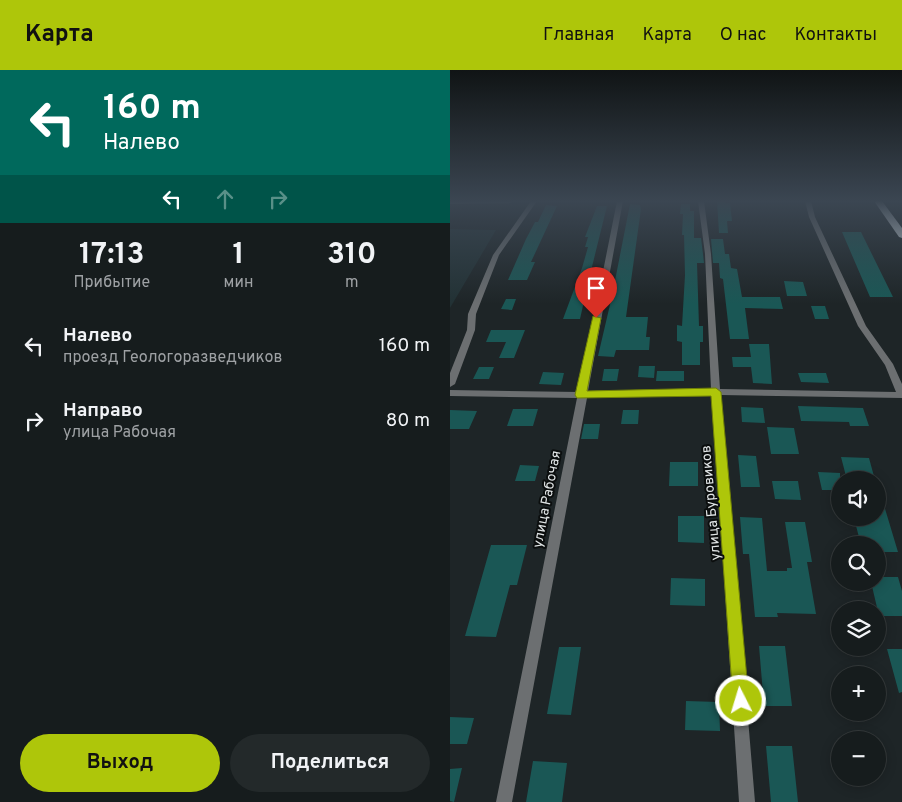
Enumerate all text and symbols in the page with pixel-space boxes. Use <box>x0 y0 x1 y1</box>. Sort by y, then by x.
text: Карта <box>25 20 94 50</box>
text: Главная <box>543 24 614 47</box>
text: Карта <box>642 24 692 47</box>
text: О нас <box>720 24 766 47</box>
text: Контакты <box>794 24 877 47</box>
text: 160 m <box>103 87 201 131</box>
icon: left <box>20 90 85 155</box>
text: Налево <box>103 130 180 157</box>
icon: left <box>158 185 186 213</box>
icon: ahead <box>211 185 239 213</box>
icon: right <box>264 185 292 213</box>
text: 17:13 <box>79 237 144 274</box>
text: 1 <box>233 237 245 274</box>
text: 310 <box>327 237 377 274</box>
pin <box>575 267 617 318</box>
text: Прибытие <box>73 273 150 293</box>
text: мин <box>224 273 253 293</box>
text: m <box>345 273 358 293</box>
icon: arrive <box>582 274 610 302</box>
text: Налево <box>63 324 132 348</box>
icon: left <box>20 332 48 360</box>
text: 160 m <box>379 334 430 358</box>
text: проезд Геологоразведчиков <box>63 348 282 368</box>
text: Направо <box>63 399 143 423</box>
icon: right <box>20 407 48 435</box>
text: 80 m <box>386 409 430 433</box>
text: улица Рабочая <box>63 423 176 443</box>
street label: улица Буровиков <box>698 445 725 561</box>
street label: улица Рабочая <box>530 449 565 549</box>
map controls <box>831 471 886 786</box>
button: sound <box>831 471 886 526</box>
button: search <box>831 536 886 591</box>
button: layers <box>831 601 886 656</box>
button: + <box>831 666 886 721</box>
position arrow <box>714 674 766 726</box>
button: − <box>831 731 886 786</box>
button: Выход <box>20 734 220 792</box>
button: Поделиться <box>230 734 430 792</box>

